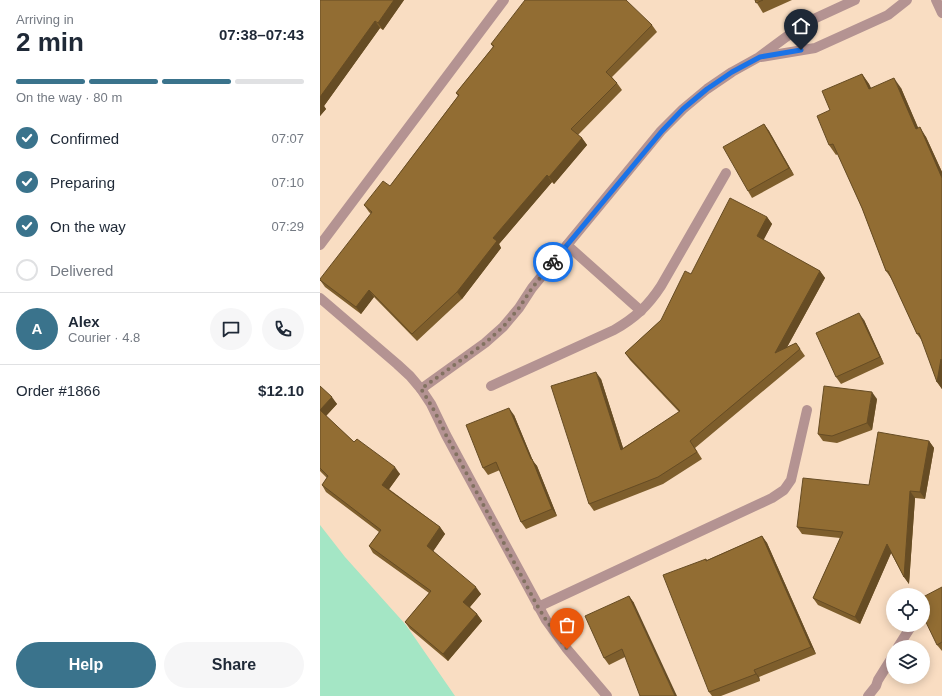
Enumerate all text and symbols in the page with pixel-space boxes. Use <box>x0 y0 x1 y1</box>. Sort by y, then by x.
pin <box>784 9 818 50</box>
text: Arriving in <box>16 12 74 27</box>
icon: home <box>790 15 812 37</box>
text: 07:38–07:43 <box>219 26 304 43</box>
text: 2 min <box>16 27 84 57</box>
text: On the way · 80 m <box>16 90 122 105</box>
icon: check <box>16 127 38 149</box>
text: Confirmed <box>50 130 119 147</box>
text: 07:07 <box>271 131 304 146</box>
icon: check <box>16 171 38 193</box>
text: Preparing <box>50 174 115 191</box>
text: 07:10 <box>271 175 304 190</box>
icon: check <box>16 215 38 237</box>
text: On the way <box>50 218 126 235</box>
text: 07:29 <box>271 219 304 234</box>
courier <box>533 242 573 282</box>
icon: bike <box>542 251 564 273</box>
text: Delivered <box>50 262 113 279</box>
button: chat <box>210 308 252 350</box>
button: phone <box>262 308 304 350</box>
text: Alex <box>68 313 100 330</box>
text: A <box>32 320 42 337</box>
text: Courier · 4.8 <box>68 330 140 345</box>
text: Order #1866 <box>16 382 100 399</box>
text: $12.10 <box>258 382 304 399</box>
map controls <box>886 588 930 684</box>
button: locate <box>886 588 930 632</box>
pin <box>550 608 584 649</box>
icon: bag <box>556 614 578 636</box>
button: layers <box>886 640 930 684</box>
button: Help <box>16 642 156 688</box>
button: Share <box>164 642 304 688</box>

